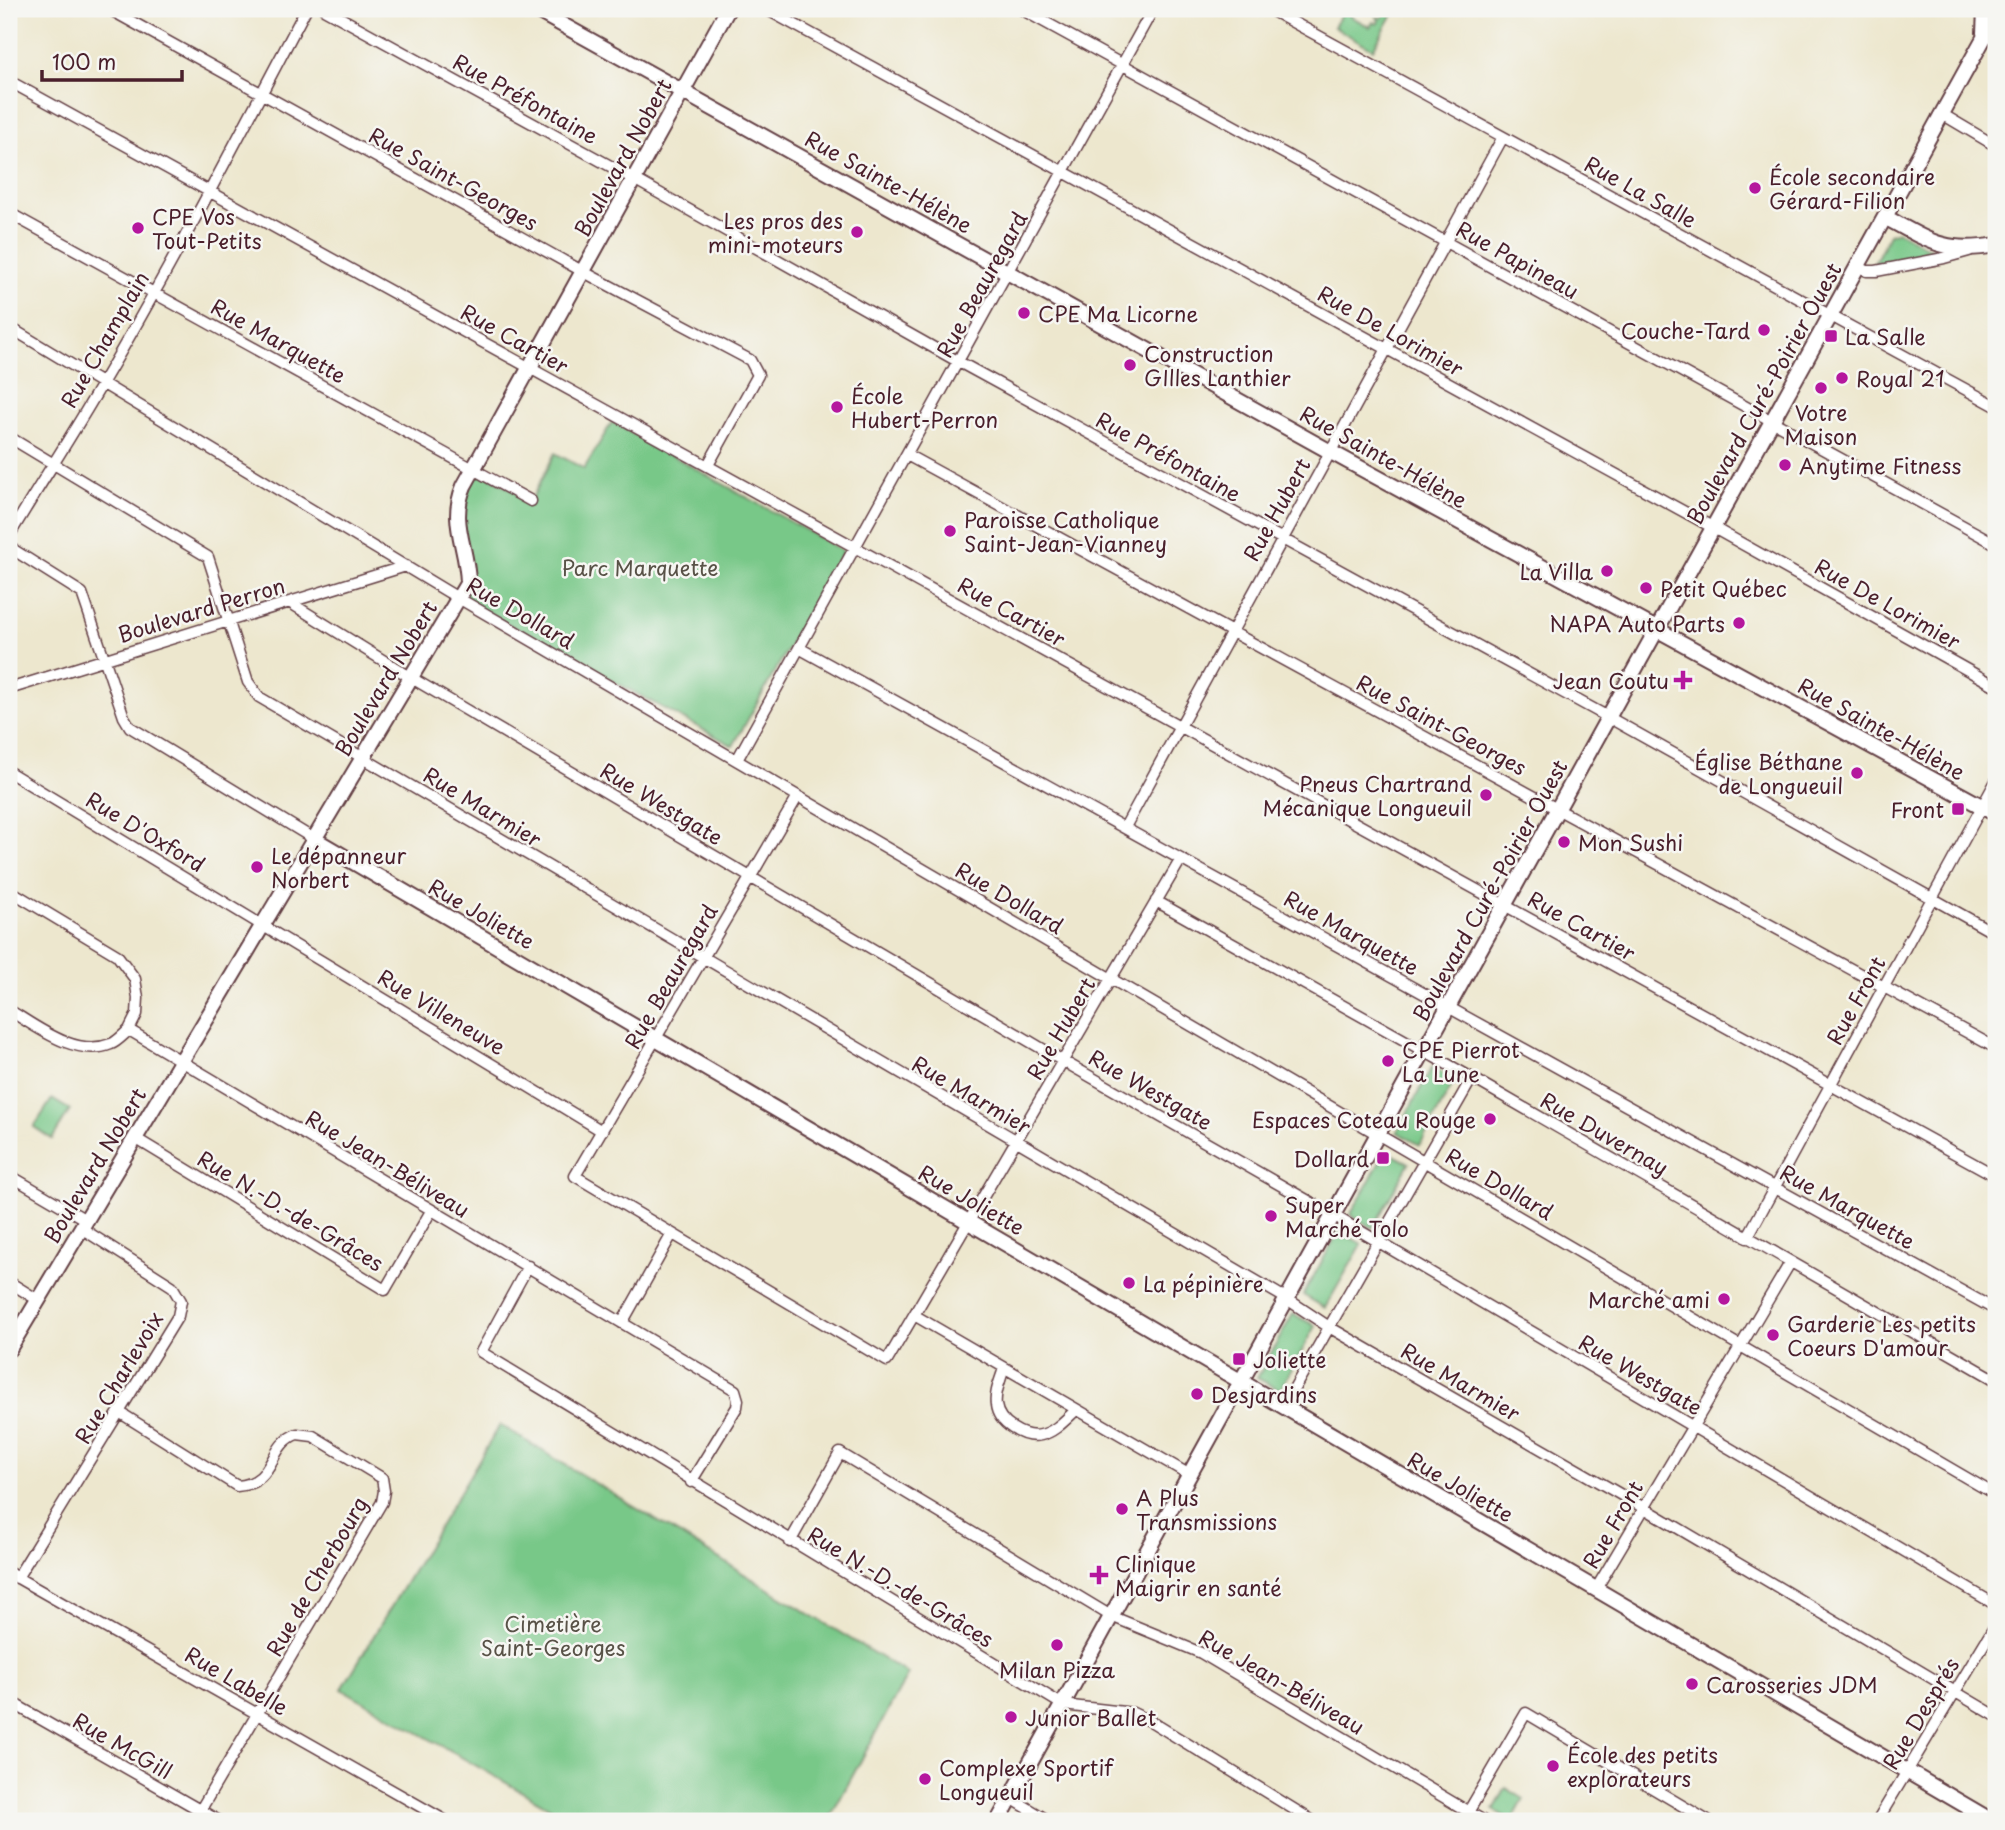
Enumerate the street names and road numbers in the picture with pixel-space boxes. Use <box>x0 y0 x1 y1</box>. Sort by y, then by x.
street label: Rue Préfontaine <box>448 45 604 151</box>
street label: Boulevard Nobert <box>565 72 679 242</box>
street label: Rue Saint-Georges <box>364 118 544 238</box>
street label: Rue Sainte-Hélène <box>800 122 978 240</box>
street label: Rue La Salle <box>1579 147 1703 235</box>
street label: Rue Beauregard <box>928 205 1034 363</box>
street label: Rue Papineau <box>1451 212 1585 306</box>
street label: Boulevard Curé-Poirier Ouest <box>1678 256 1848 530</box>
street label: Rue Champlain <box>52 265 156 413</box>
street label: Rue De Lorimier <box>1312 277 1470 384</box>
street label: Rue Marquette <box>206 290 352 390</box>
street label: Rue Cartier <box>455 295 575 381</box>
street label: Rue Sainte-Hélène <box>1295 397 1473 515</box>
street label: Rue Préfontaine <box>1091 403 1247 509</box>
street label: Rue Hubert <box>1234 452 1318 566</box>
street label: Rue De Lorimier <box>1809 550 1967 657</box>
street label: Boulevard Perron <box>113 568 289 650</box>
street label: Rue Dollard <box>461 568 581 656</box>
street label: Rue Cartier <box>952 568 1072 654</box>
street label: Boulevard Nobert <box>326 594 444 762</box>
street label: Rue Saint-Georges <box>1351 666 1533 782</box>
street label: Rue Sainte-Hélène <box>1793 669 1971 787</box>
street label: Boulevard Curé-Poirier Ouest <box>1404 753 1574 1027</box>
street label: Rue Westgate <box>595 754 729 852</box>
street label: Rue Marmier <box>418 758 549 854</box>
street label: Rue D'Oxford <box>80 783 212 879</box>
street label: Rue Dollard <box>950 853 1070 941</box>
street label: Rue Joliette <box>423 870 541 956</box>
street label: Rue Marquette <box>1279 882 1425 982</box>
street label: Rue Cartier <box>1522 882 1642 968</box>
street label: Rue Beauregard <box>616 897 725 1054</box>
street label: Rue Front <box>1818 950 1892 1050</box>
street label: Rue Villeneuve <box>372 960 512 1062</box>
street label: Rue Hubert <box>1018 971 1102 1085</box>
street label: Rue Westgate <box>1083 1041 1219 1137</box>
street label: Rue Marmier <box>907 1047 1038 1141</box>
street label: Boulevard Nobert <box>35 1081 153 1249</box>
street label: Rue Duvernay <box>1535 1083 1675 1183</box>
street label: Rue Jean-Béliveau <box>300 1101 476 1225</box>
street label: Rue Dollard <box>1440 1139 1560 1227</box>
street label: Rue N.-D.-de-Grâces <box>192 1142 390 1278</box>
street label: Rue Joliette <box>913 1156 1031 1242</box>
street label: Rue Marquette <box>1775 1156 1921 1256</box>
street label: Rue Charlevoix <box>66 1305 170 1449</box>
street label: Rue Westgate <box>1573 1326 1709 1422</box>
street label: Rue Marmier <box>1396 1334 1527 1428</box>
street label: Rue Joliette <box>1402 1443 1520 1529</box>
street label: Rue Front <box>1574 1474 1650 1574</box>
street label: Rue de Cherbourg <box>257 1490 375 1662</box>
street label: Rue N.-D.-de-Grâces <box>802 1518 1000 1654</box>
street label: Rue Jean-Béliveau <box>1193 1620 1371 1742</box>
street label: Rue Labelle <box>180 1638 294 1722</box>
street label: Rue Després <box>1874 1651 1966 1775</box>
street label: Rue McGill <box>67 1704 179 1786</box>

